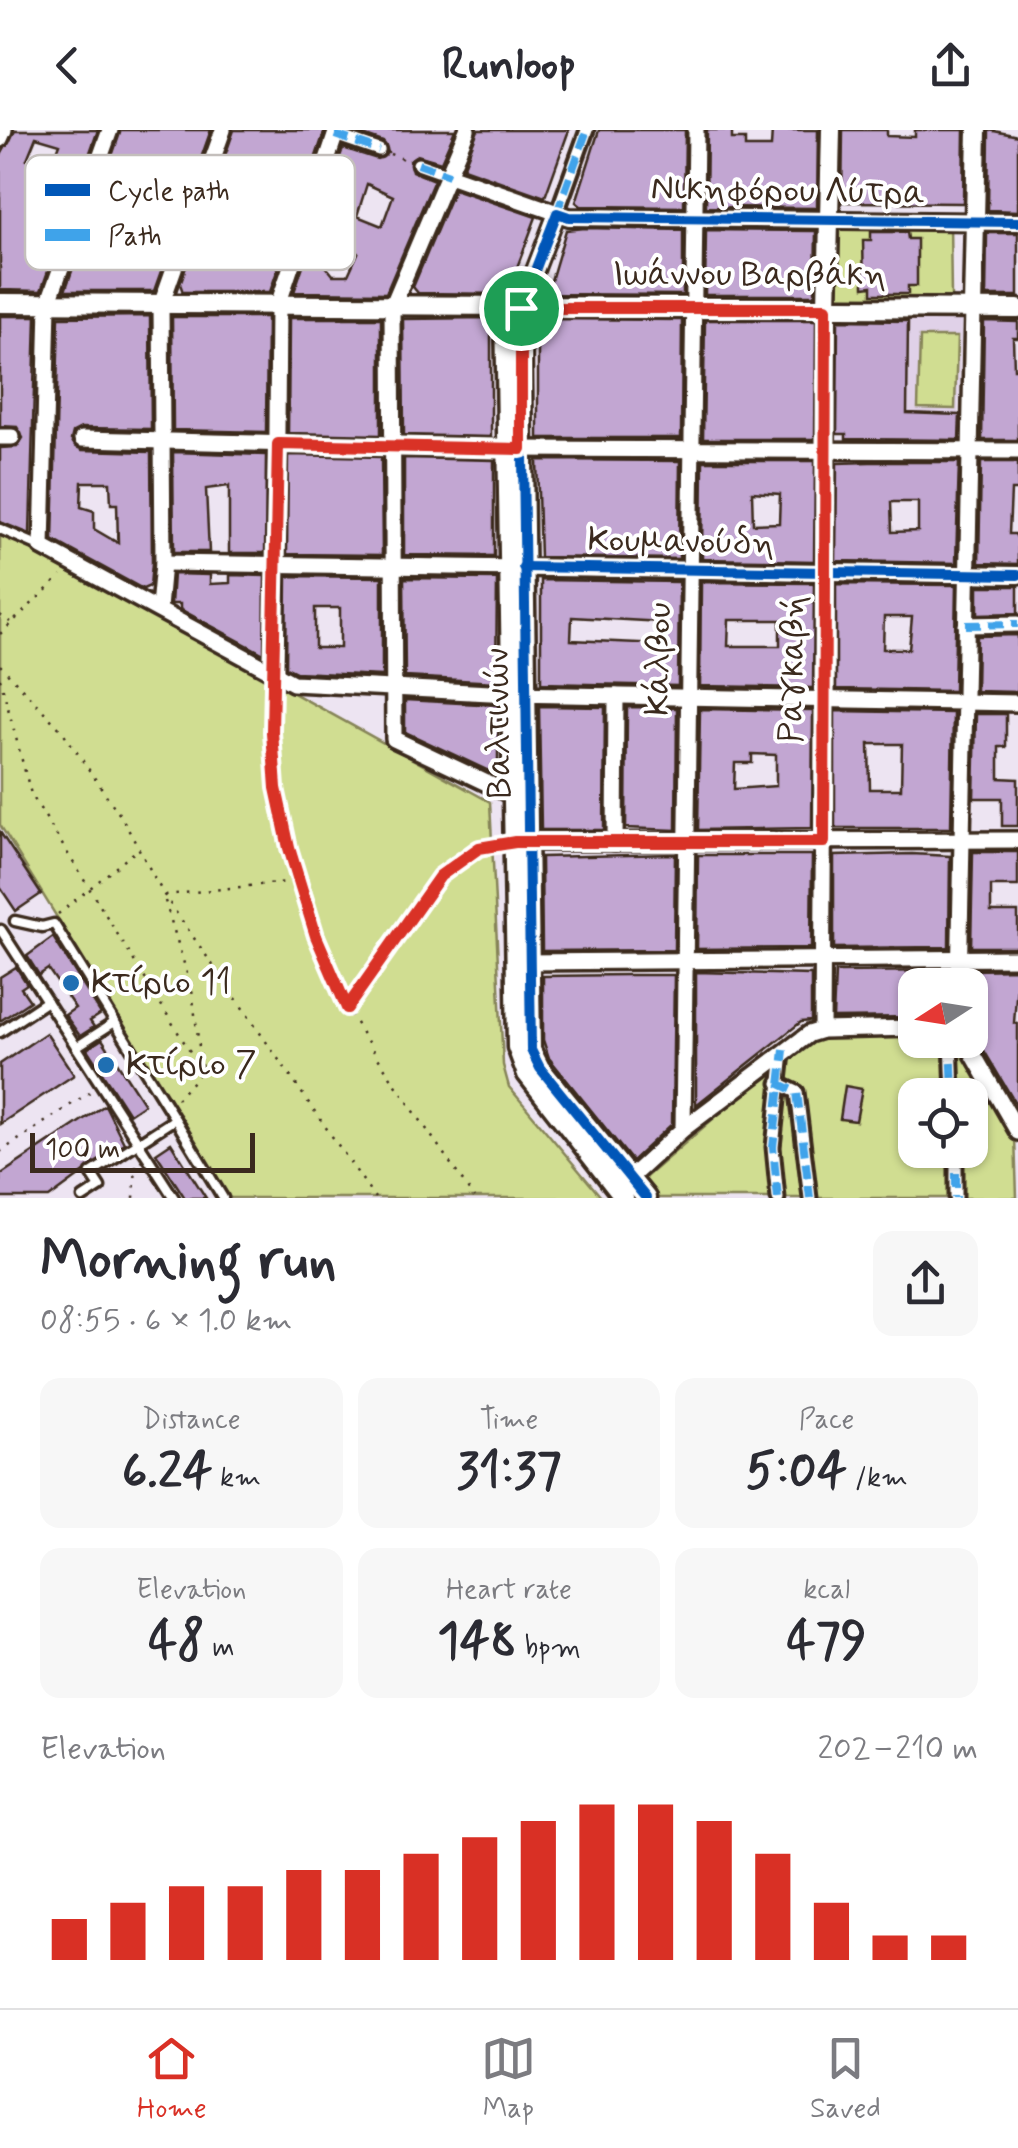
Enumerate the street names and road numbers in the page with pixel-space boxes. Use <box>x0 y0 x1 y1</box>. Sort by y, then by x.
street label: Νικηφόρου Λύτρα <box>650 166 926 216</box>
street label: Ιωάννου Βαρβάκη <box>612 252 886 298</box>
street label: Κουμανούδη <box>587 517 775 567</box>
street label: Ραγκαβή <box>769 595 817 743</box>
street label: Κάλβου <box>635 602 683 716</box>
street label: Βαλτινών <box>475 647 523 799</box>

